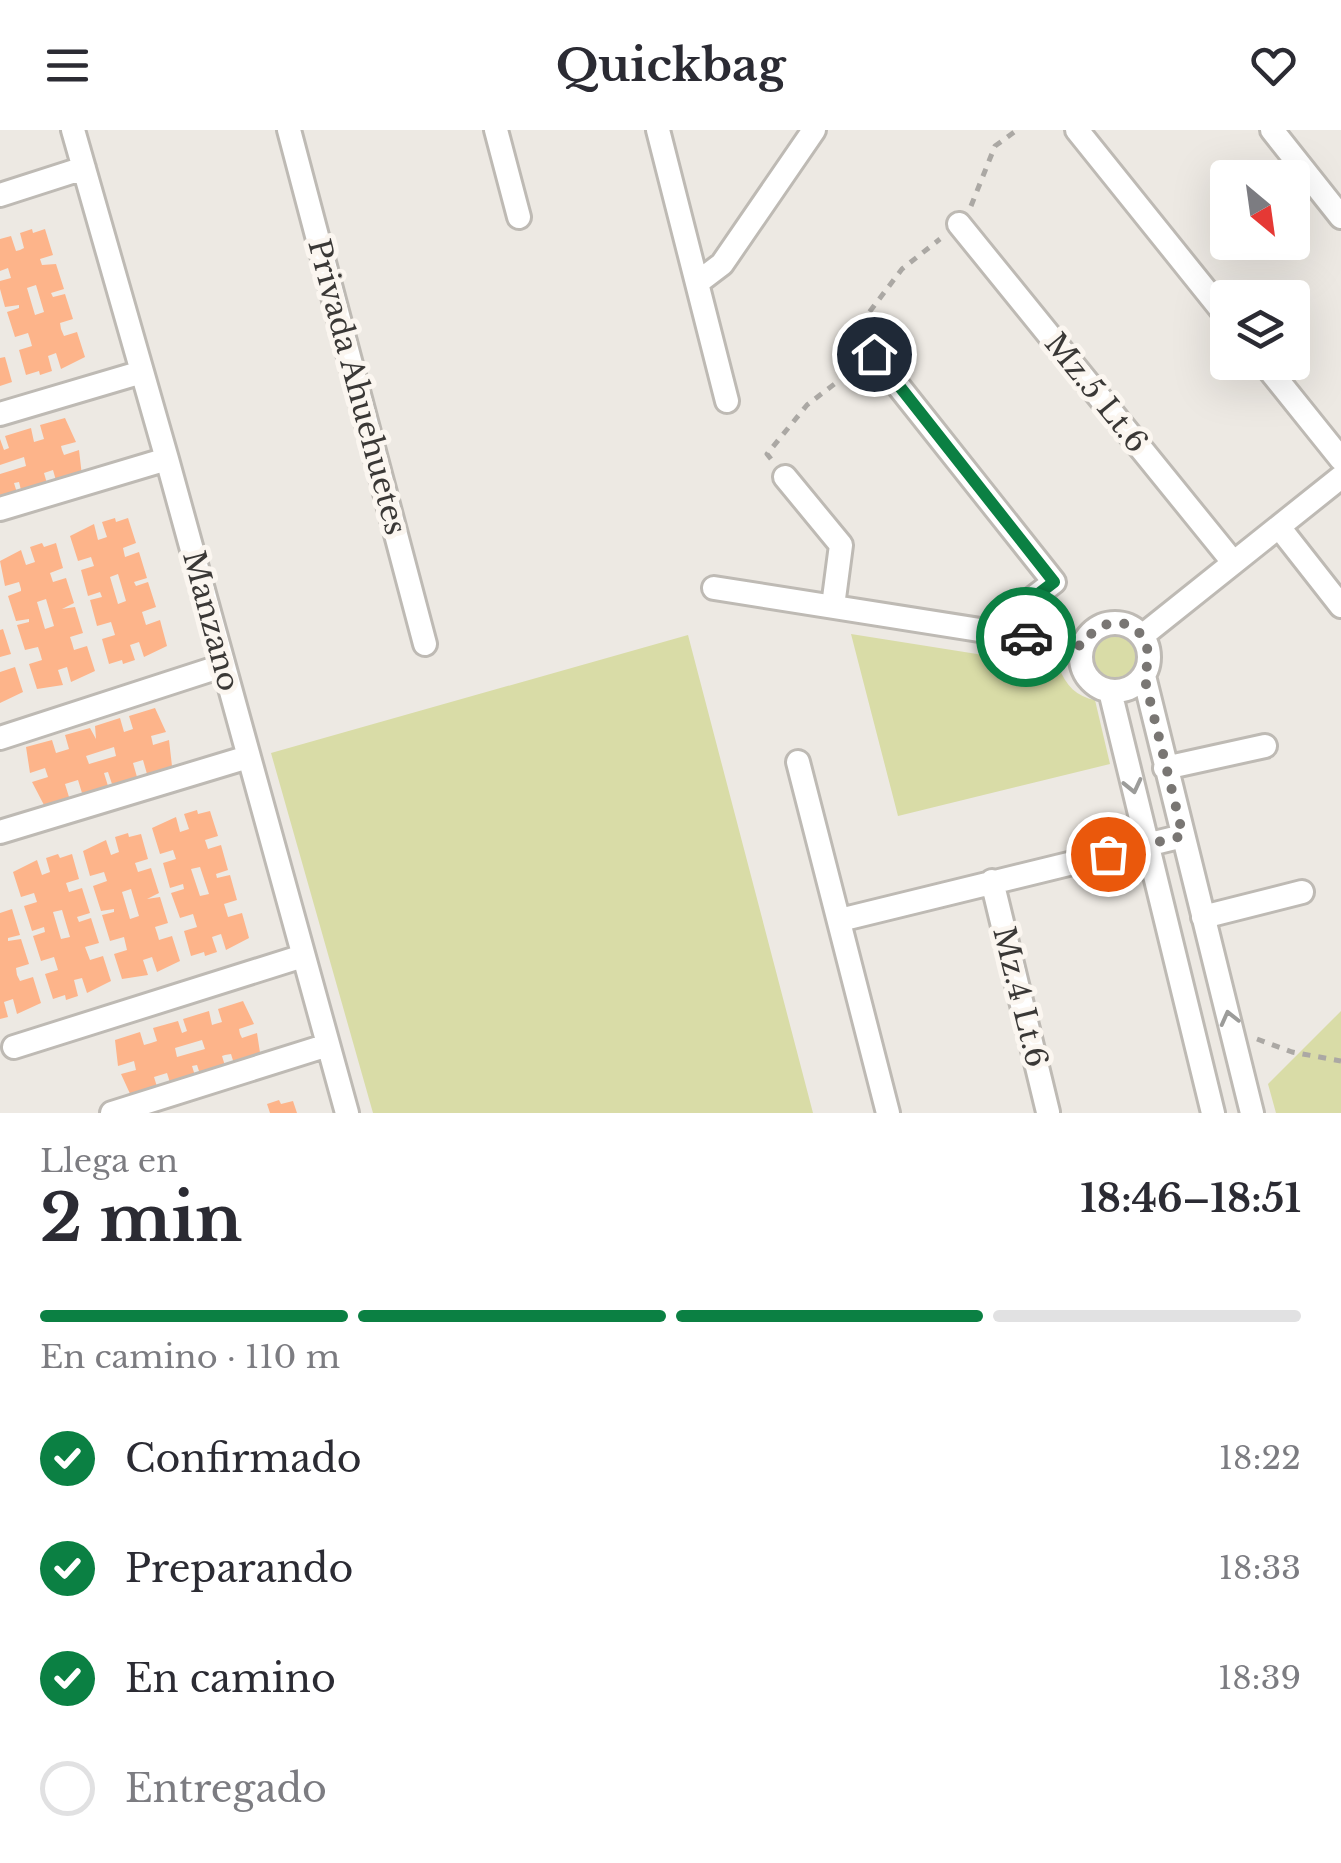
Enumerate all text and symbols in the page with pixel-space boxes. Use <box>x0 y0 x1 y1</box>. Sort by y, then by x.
text: Quickbag <box>556 37 785 93</box>
icon: menu <box>40 38 95 93</box>
icon: heart <box>1246 38 1301 93</box>
north arrow <box>1210 160 1310 260</box>
map controls <box>1210 160 1310 380</box>
street label: Privada Ahuehuetes <box>300 235 415 539</box>
button: layers <box>1210 280 1310 380</box>
pin <box>832 312 917 397</box>
street label: Mz.5 Lt.6 <box>1037 325 1156 460</box>
icon: home <box>847 327 902 382</box>
street label: Manzano <box>175 547 248 695</box>
courier <box>976 587 1076 687</box>
icon: car <box>999 610 1054 665</box>
one-way arrow <box>1121 777 1142 794</box>
pin <box>1066 812 1151 897</box>
icon: bag <box>1081 827 1136 882</box>
street label: Mz.4 Lt.6 <box>985 923 1056 1071</box>
one-way arrow <box>1219 1010 1240 1027</box>
text: Llega en <box>40 1141 178 1181</box>
text: 18:46–18:51 <box>1080 1175 1301 1222</box>
text: 2 min <box>40 1178 242 1259</box>
text: En camino · 110 m <box>40 1337 340 1377</box>
icon: check <box>40 1431 95 1486</box>
text: Confirmado <box>125 1435 362 1482</box>
text: 18:22 <box>1219 1438 1301 1478</box>
icon: check <box>40 1541 95 1596</box>
text: Preparando <box>125 1545 353 1592</box>
text: 18:33 <box>1219 1548 1301 1588</box>
icon: check <box>40 1651 95 1706</box>
text: En camino <box>125 1655 336 1702</box>
text: 18:39 <box>1218 1658 1301 1698</box>
text: Entregado <box>125 1765 327 1812</box>

